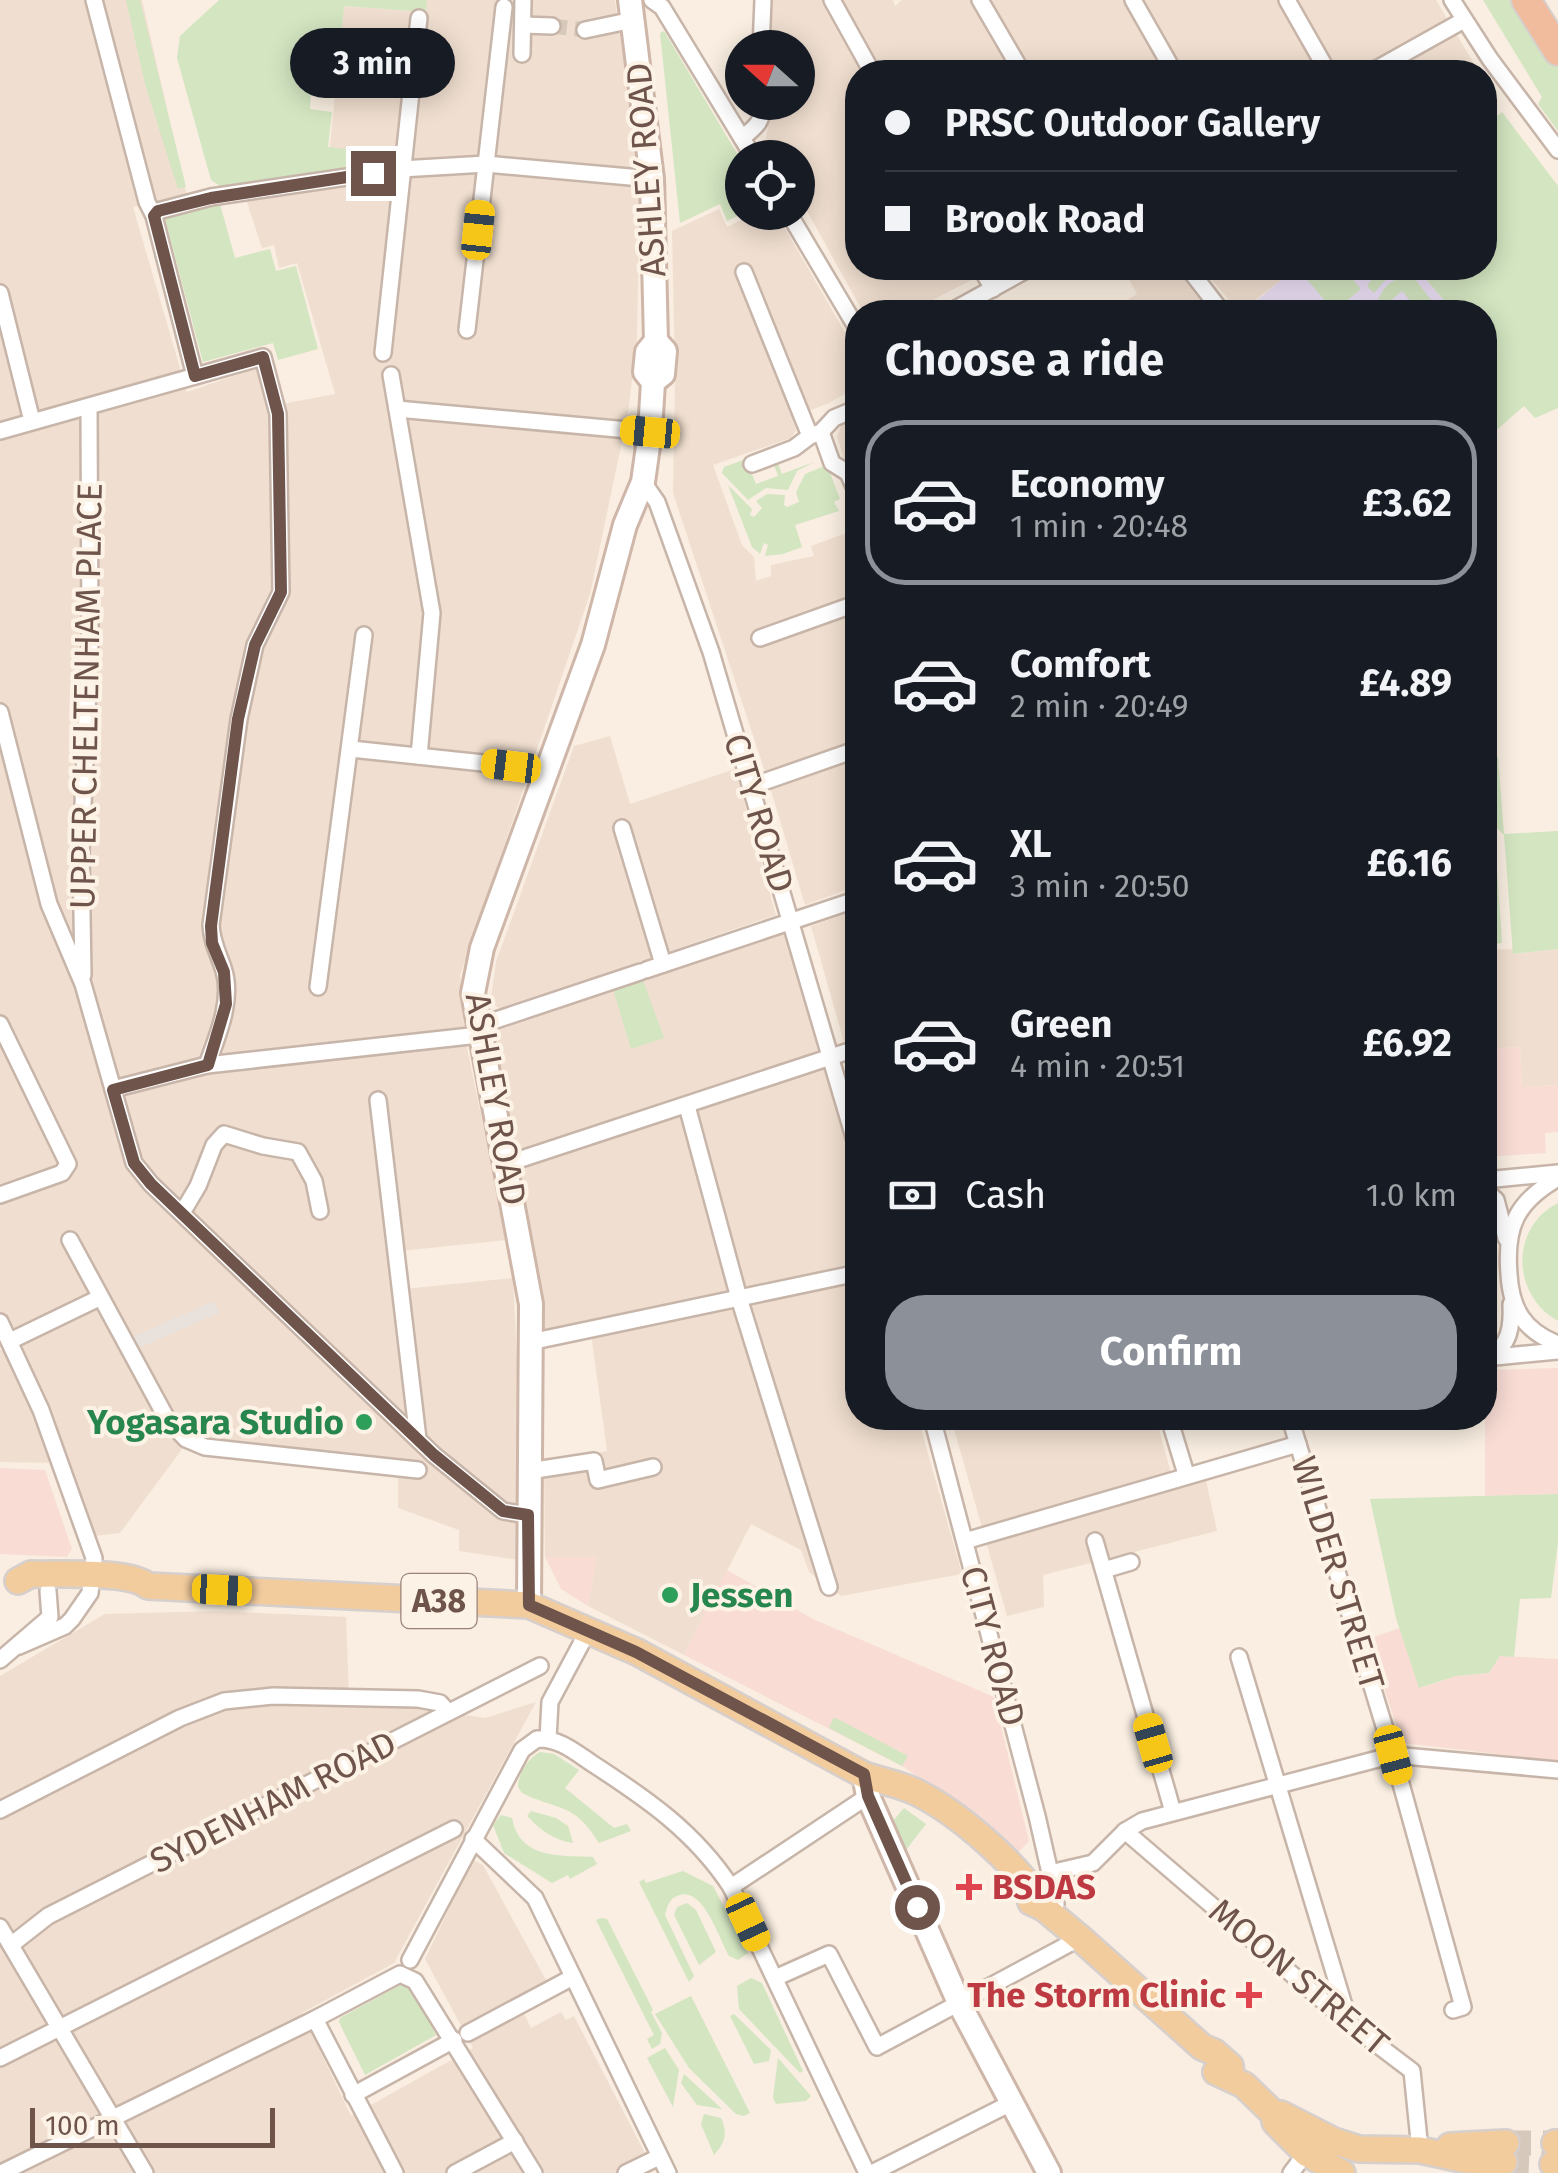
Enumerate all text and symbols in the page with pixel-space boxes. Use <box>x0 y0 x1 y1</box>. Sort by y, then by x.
callout: 3 min <box>290 28 456 98</box>
north arrow <box>725 30 815 120</box>
map controls <box>725 30 815 230</box>
text: 3 min <box>333 44 412 82</box>
street label: ASHLEY ROAD <box>618 61 674 279</box>
text: PRSC Outdoor Gallery <box>945 100 1320 146</box>
button: locate <box>725 140 815 230</box>
route end <box>351 151 396 196</box>
text: Brook Road <box>945 196 1145 242</box>
car <box>460 199 496 261</box>
text: Choose a ride <box>885 333 1164 387</box>
car <box>619 414 681 450</box>
icon: car <box>890 458 980 548</box>
text: Economy <box>1010 461 1165 507</box>
text: £3.62 <box>1362 480 1452 526</box>
street label: UPPER CHELTENHAM PLACE <box>61 482 111 910</box>
text: 1 min · 20:48 <box>1010 507 1188 545</box>
icon: car <box>890 638 980 728</box>
text: Comfort <box>1010 641 1151 687</box>
text: £4.89 <box>1359 660 1452 706</box>
text: 2 min · 20:49 <box>1010 687 1189 725</box>
street label: CITY ROAD <box>715 729 803 897</box>
car <box>479 747 543 785</box>
icon: car <box>890 818 980 908</box>
text: XL <box>1010 821 1052 867</box>
text: £6.16 <box>1367 840 1452 886</box>
text: 3 min · 20:50 <box>1010 867 1190 905</box>
street label: ASHLEY ROAD <box>457 990 535 1208</box>
icon: car <box>890 998 980 1088</box>
text: Green <box>1010 1001 1113 1047</box>
text: £6.92 <box>1363 1020 1452 1066</box>
text: 4 min · 20:51 <box>1010 1047 1185 1085</box>
icon: cash <box>885 1168 940 1223</box>
text: Cash <box>965 1172 1046 1218</box>
text: 1.0 km <box>1366 1176 1457 1214</box>
button: Confirm <box>885 1295 1457 1410</box>
place label: Yogasara Studio <box>86 1401 344 1443</box>
marker: Yogasara Studio <box>353 1411 375 1433</box>
street label: WILDER STREET <box>1283 1451 1393 1695</box>
street label: CITY ROAD <box>952 1561 1034 1731</box>
car <box>191 1573 253 1607</box>
road number: A38 <box>402 1574 476 1628</box>
place label: Jessen <box>689 1574 794 1616</box>
marker: Jessen <box>659 1584 681 1606</box>
car <box>1130 1710 1176 1776</box>
street label: SYDENHAM ROAD <box>143 1722 403 1882</box>
car <box>1371 1722 1415 1788</box>
place label: BSDAS <box>992 1866 1096 1908</box>
marker: BSDAS <box>956 1874 982 1900</box>
route start <box>895 1885 940 1930</box>
car <box>722 1888 774 1956</box>
street label: MOON STREET <box>1201 1890 1397 2064</box>
place label: The Storm Clinic <box>967 1974 1226 2016</box>
marker: The Storm Clinic <box>1236 1982 1262 2008</box>
scale bar <box>30 2103 275 2148</box>
text: 100 m <box>45 2109 120 2142</box>

